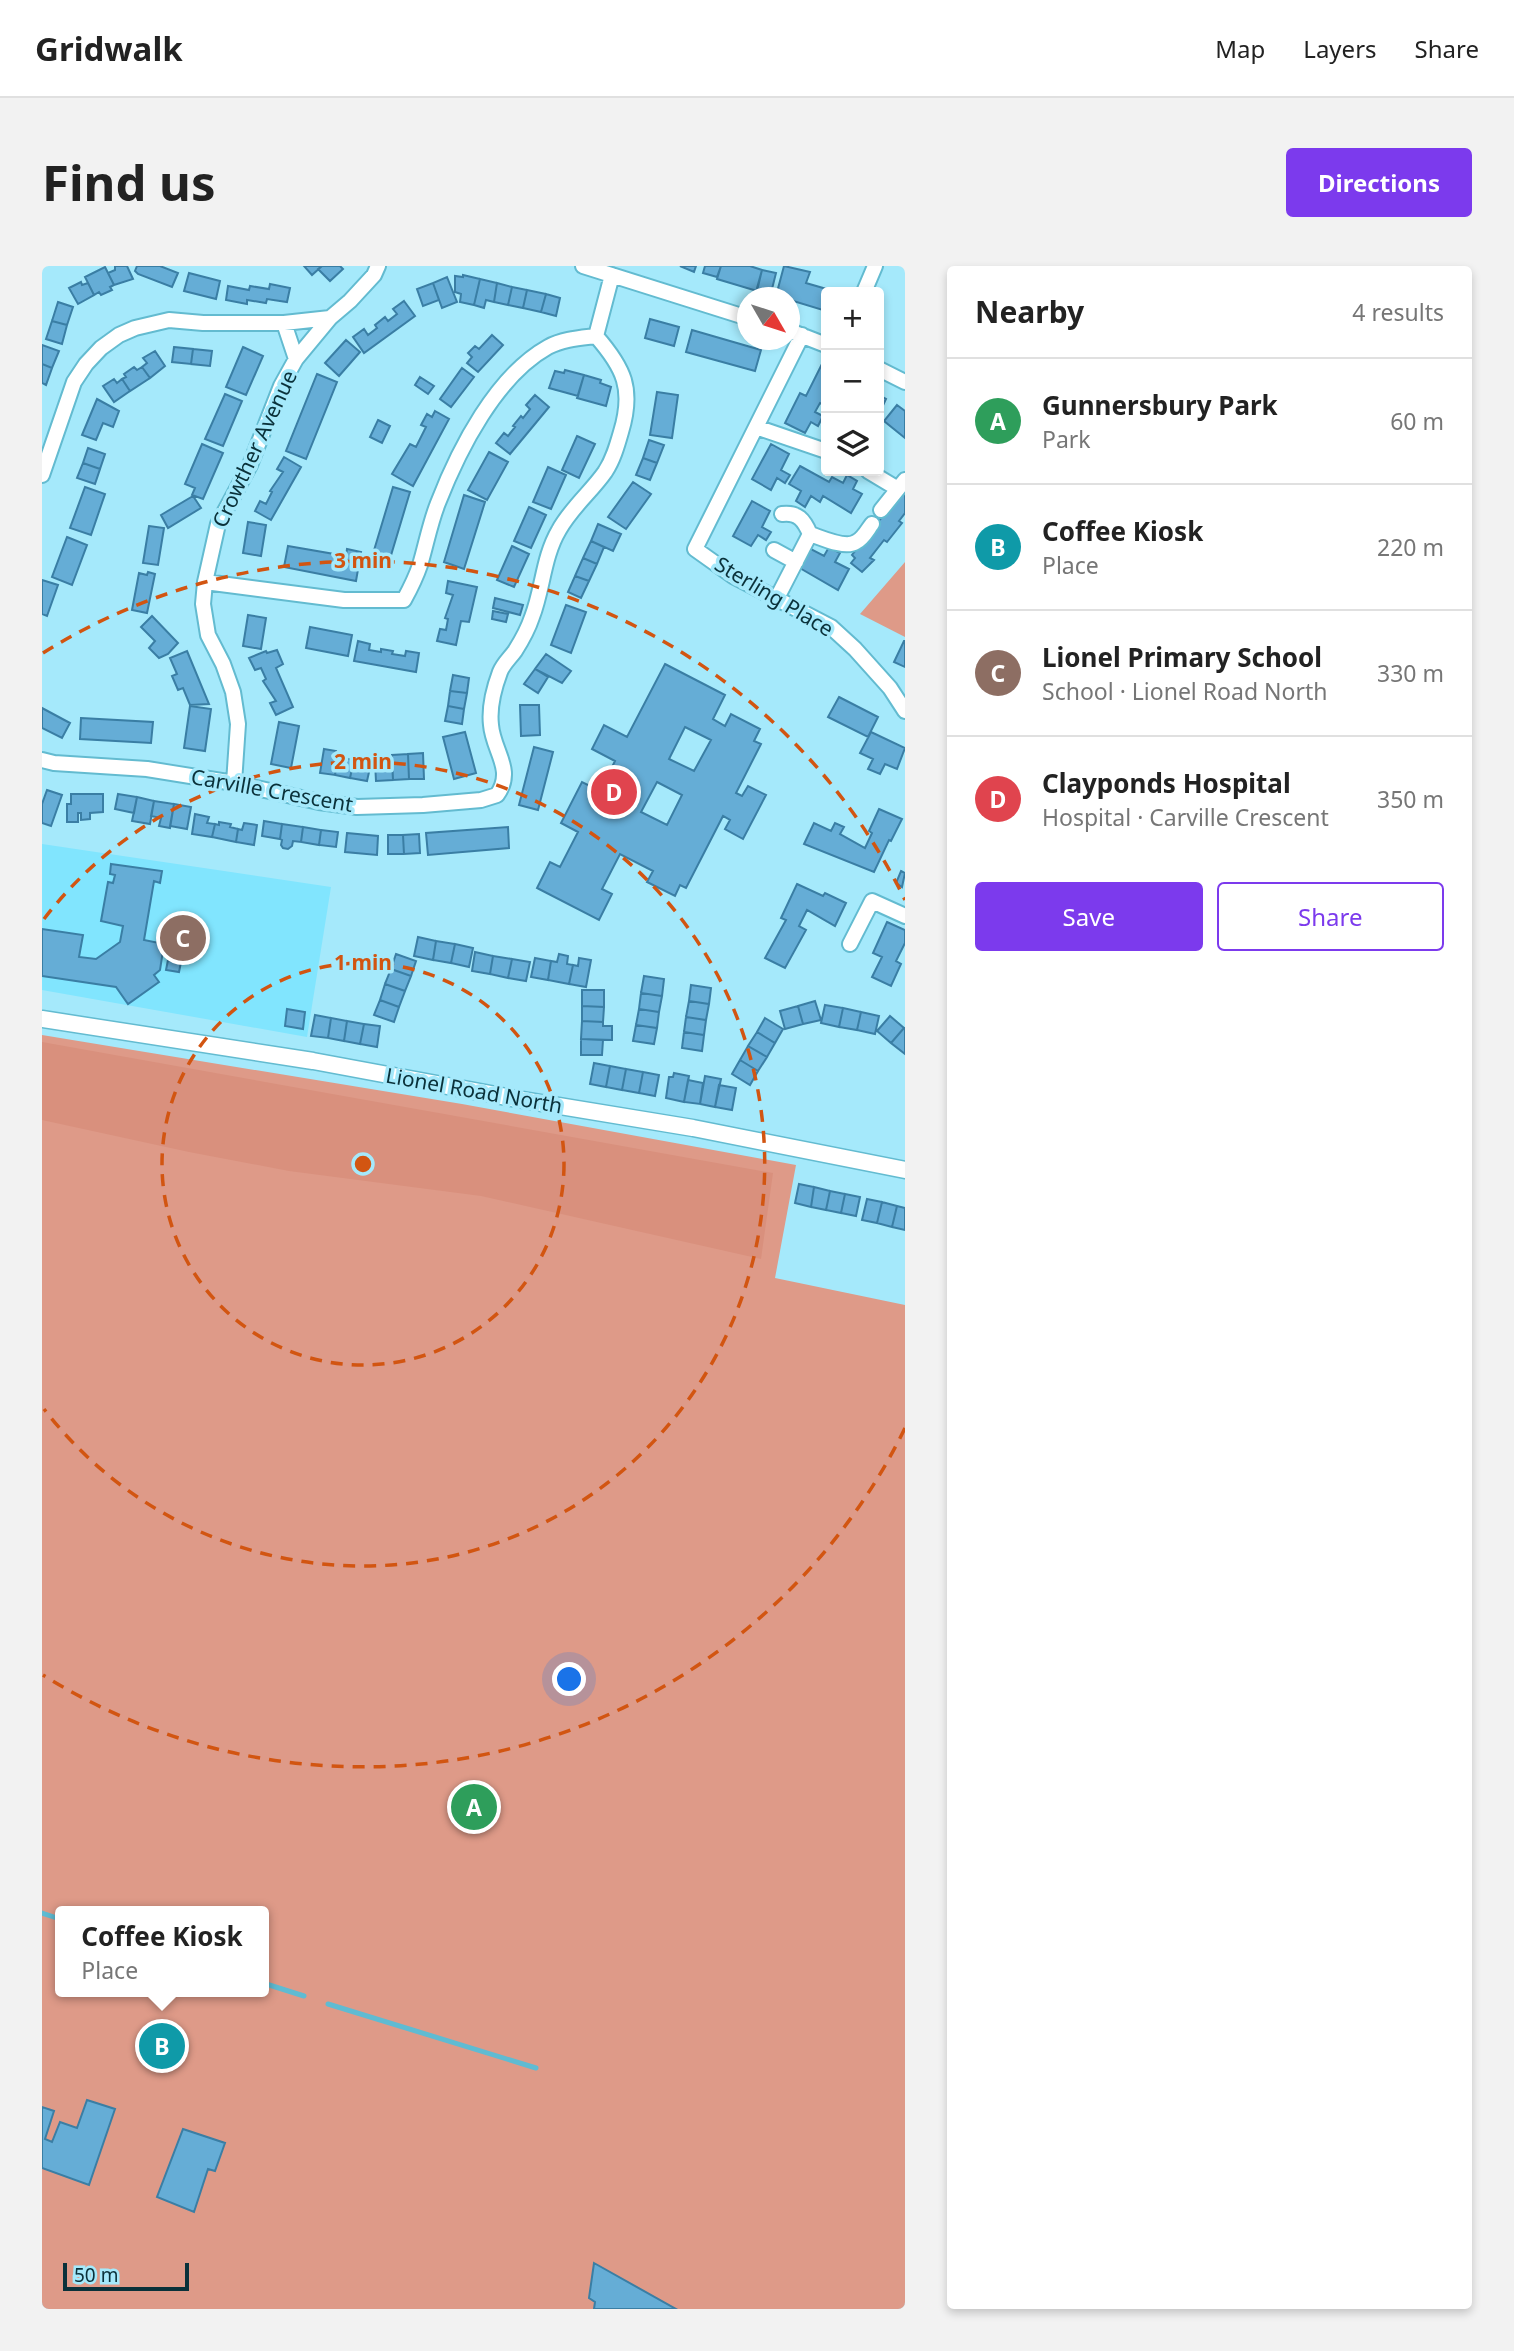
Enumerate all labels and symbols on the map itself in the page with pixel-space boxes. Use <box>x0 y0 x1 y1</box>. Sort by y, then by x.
north arrow <box>737 287 800 350</box>
street label: Crowther Avenue <box>205 365 303 532</box>
text: 3 min <box>334 546 392 574</box>
street label: Sterling Place <box>710 550 839 643</box>
text: 2 min <box>334 747 392 775</box>
street label: Carville Crescent <box>189 762 356 818</box>
pin: D <box>591 766 637 818</box>
pin: C <box>160 912 206 964</box>
text: 1 min <box>334 948 392 976</box>
street label: Lionel Road North <box>384 1061 565 1119</box>
centre of rings <box>351 1152 375 1176</box>
your location <box>552 1662 586 1696</box>
pin: A <box>451 1781 497 1833</box>
pin: B <box>139 2020 185 2072</box>
scale bar <box>63 2260 189 2292</box>

